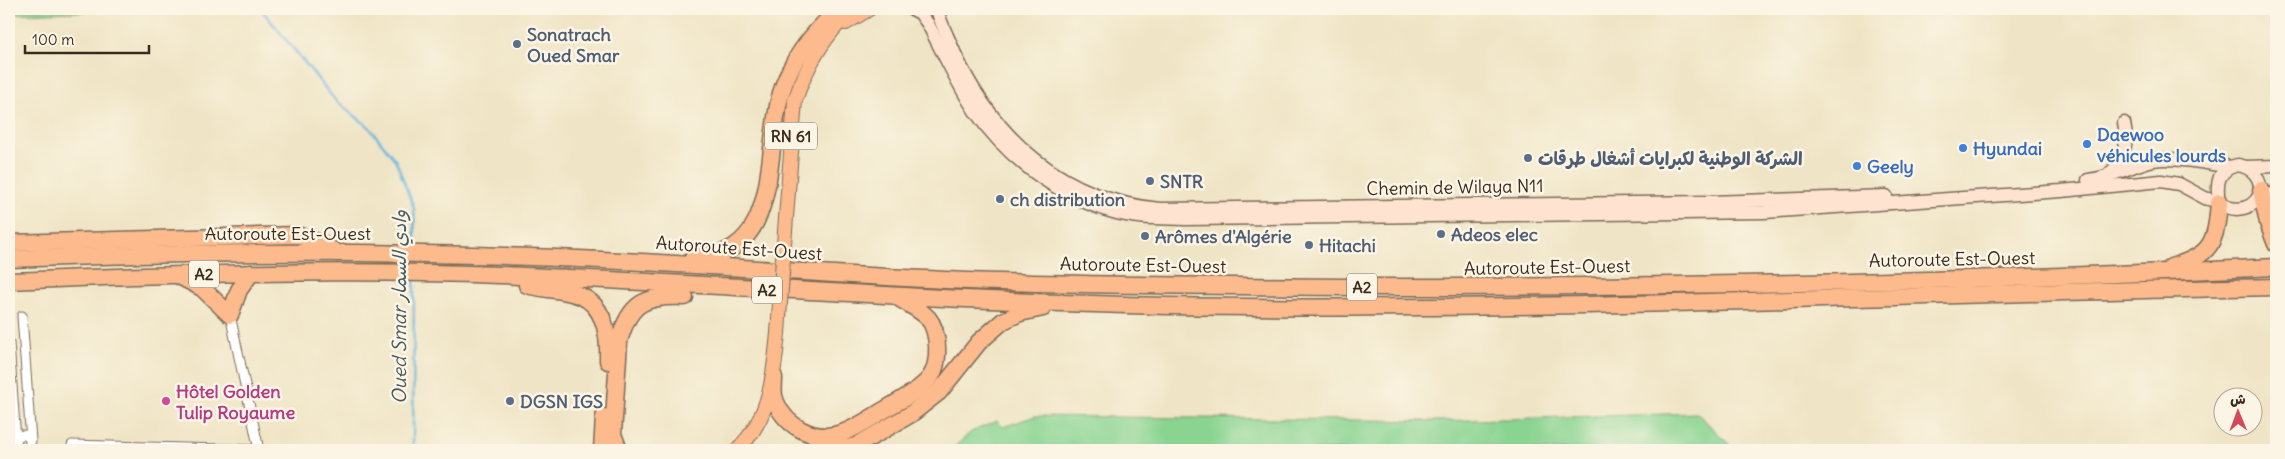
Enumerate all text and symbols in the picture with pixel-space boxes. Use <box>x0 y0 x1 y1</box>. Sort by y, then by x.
scale bar <box>25 22 149 54</box>
place label: Sonatrach Oued Smar <box>527 23 620 67</box>
text: 100 m <box>32 30 74 49</box>
marker: Sonatrach Oued Smar <box>511 38 523 50</box>
road number: RN 61 <box>765 122 817 150</box>
place label: Daewoo véhicules lourds <box>2097 123 2226 167</box>
place label: Hyundai <box>1973 137 2042 160</box>
marker: Daewoo véhicules lourds <box>2081 138 2093 150</box>
marker: Hyundai <box>1957 142 1969 154</box>
place label: الشركة الوطنية لكبرايات أشغال طرقات <box>1538 147 1803 170</box>
marker: الشركة الوطنية لكبرايات أشغال طرقات <box>1522 152 1534 164</box>
place label: Geely <box>1867 155 1914 178</box>
marker: Geely <box>1851 160 1863 172</box>
place label: SNTR <box>1160 170 1204 193</box>
street label: Chemin de Wilaya N11 <box>1366 174 1544 200</box>
marker: SNTR <box>1144 175 1156 187</box>
place label: ch distribution <box>1010 188 1126 211</box>
marker: ch distribution <box>994 193 1006 205</box>
water label: Oued Smar وادي السمار <box>387 210 413 404</box>
street label: Autoroute Est-Ouest <box>205 222 371 245</box>
place label: Adeos elec <box>1451 223 1538 246</box>
place label: Arômes d'Algérie <box>1155 225 1292 248</box>
marker: Adeos elec <box>1435 228 1447 240</box>
marker: Arômes d'Algérie <box>1139 230 1151 242</box>
street label: Autoroute Est-Ouest <box>655 231 823 265</box>
place label: Hitachi <box>1319 234 1376 257</box>
marker: Hitachi <box>1303 239 1315 251</box>
street label: Autoroute Est-Ouest <box>1869 246 2035 272</box>
street label: Autoroute Est-Ouest <box>1060 252 1226 278</box>
street label: Autoroute Est-Ouest <box>1464 254 1630 280</box>
road number: A2 <box>189 260 219 288</box>
road number: A2 <box>1347 274 1377 300</box>
road number: A2 <box>752 276 782 304</box>
place label: Hôtel Golden Tulip Royaume <box>176 380 295 424</box>
north arrow <box>2212 386 2262 436</box>
place label: DGSN IGS <box>520 390 603 413</box>
text: ش <box>2230 390 2246 408</box>
marker: Hôtel Golden Tulip Royaume <box>160 395 172 407</box>
marker: DGSN IGS <box>504 395 516 407</box>

